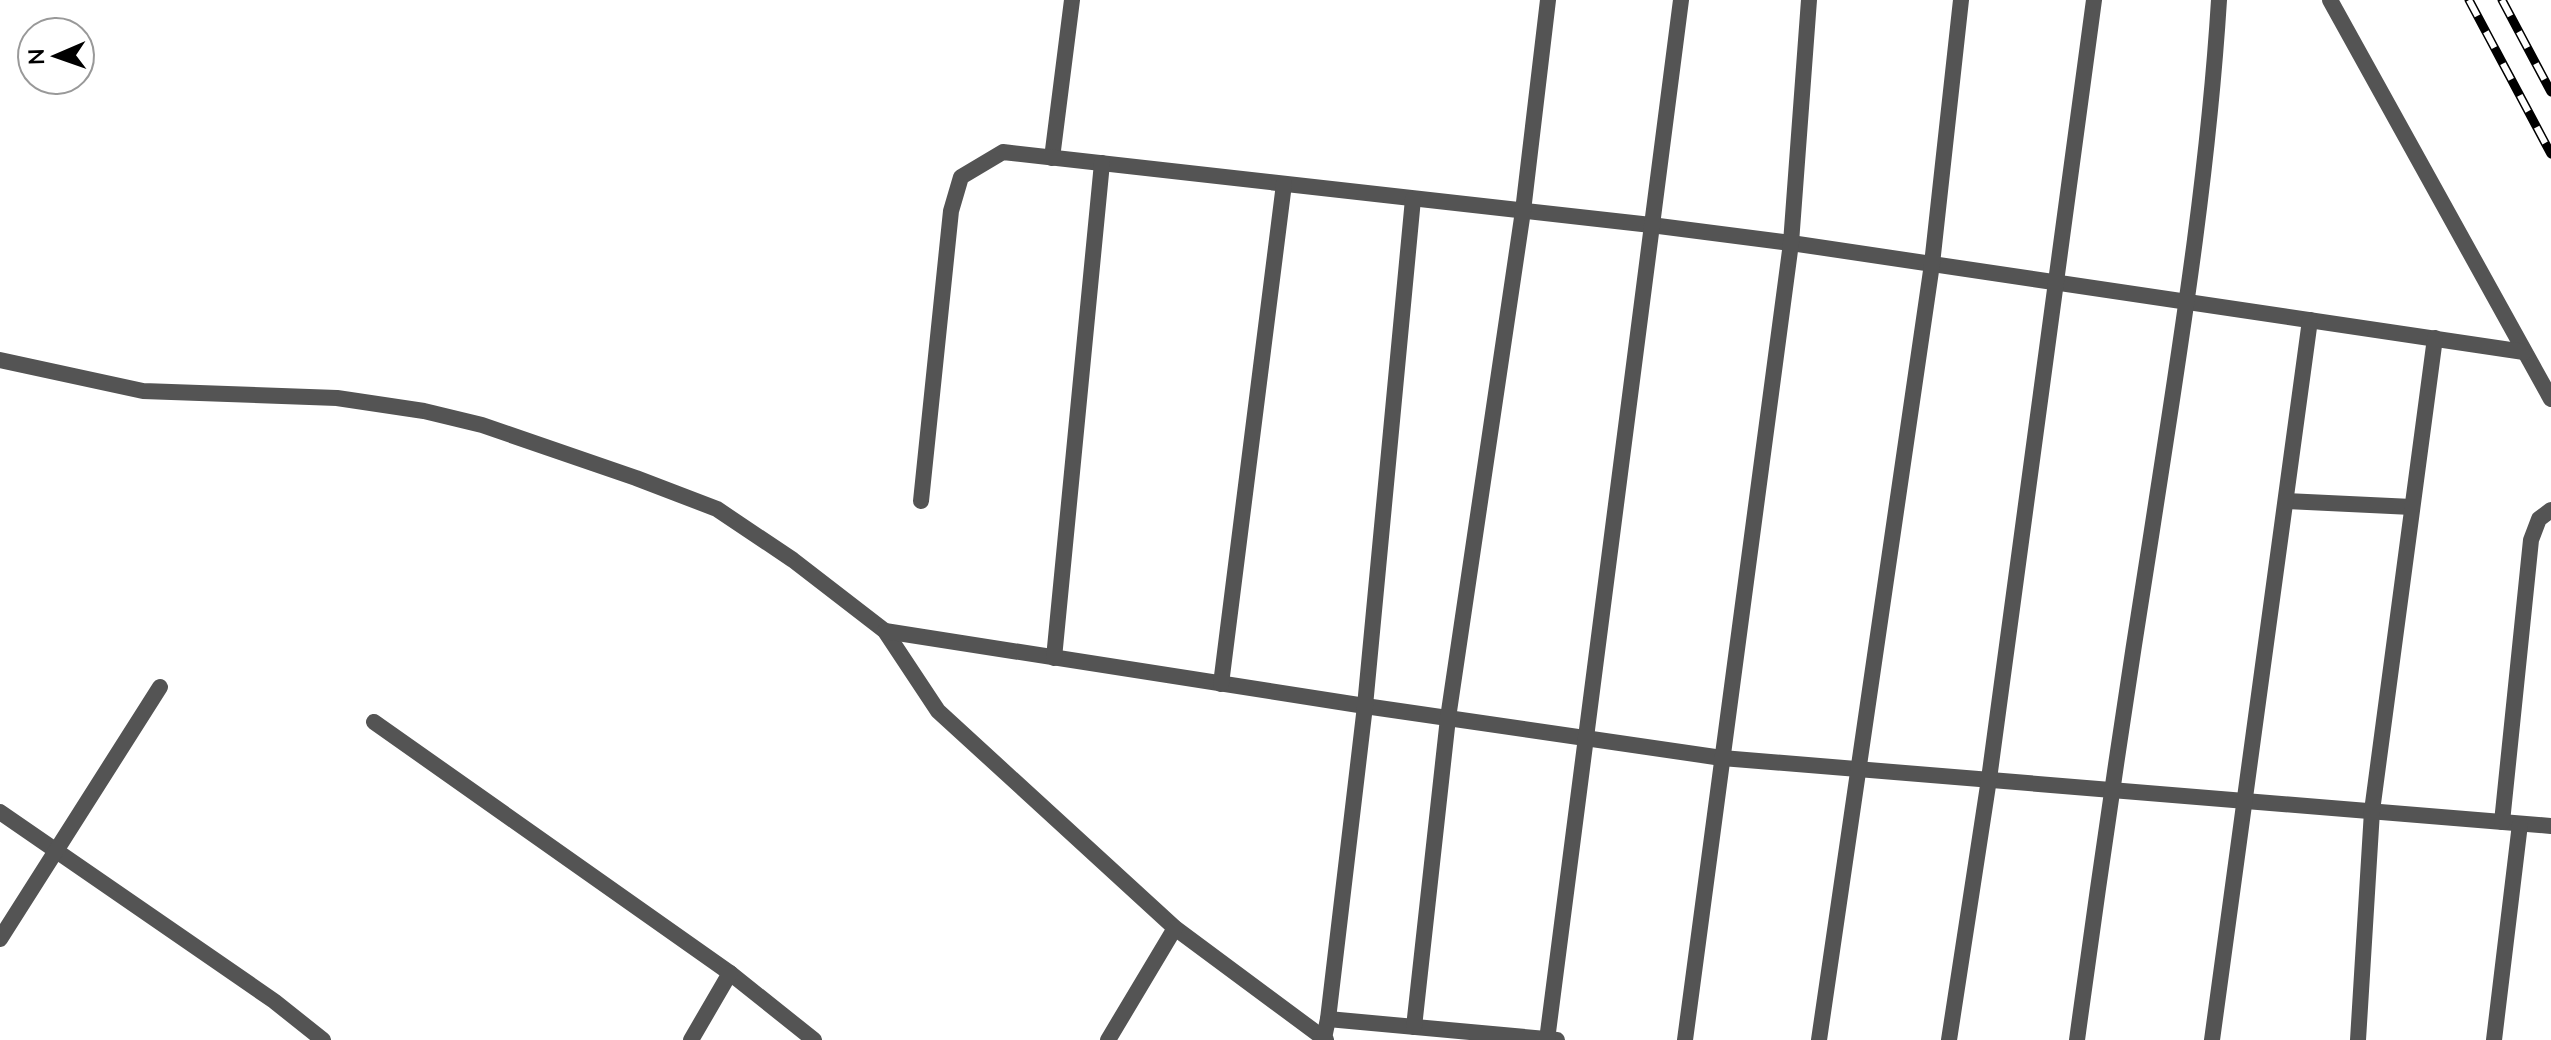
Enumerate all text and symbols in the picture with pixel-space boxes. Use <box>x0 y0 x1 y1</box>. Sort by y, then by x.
north arrow <box>16 16 96 96</box>
text: N <box>22 48 52 65</box>

